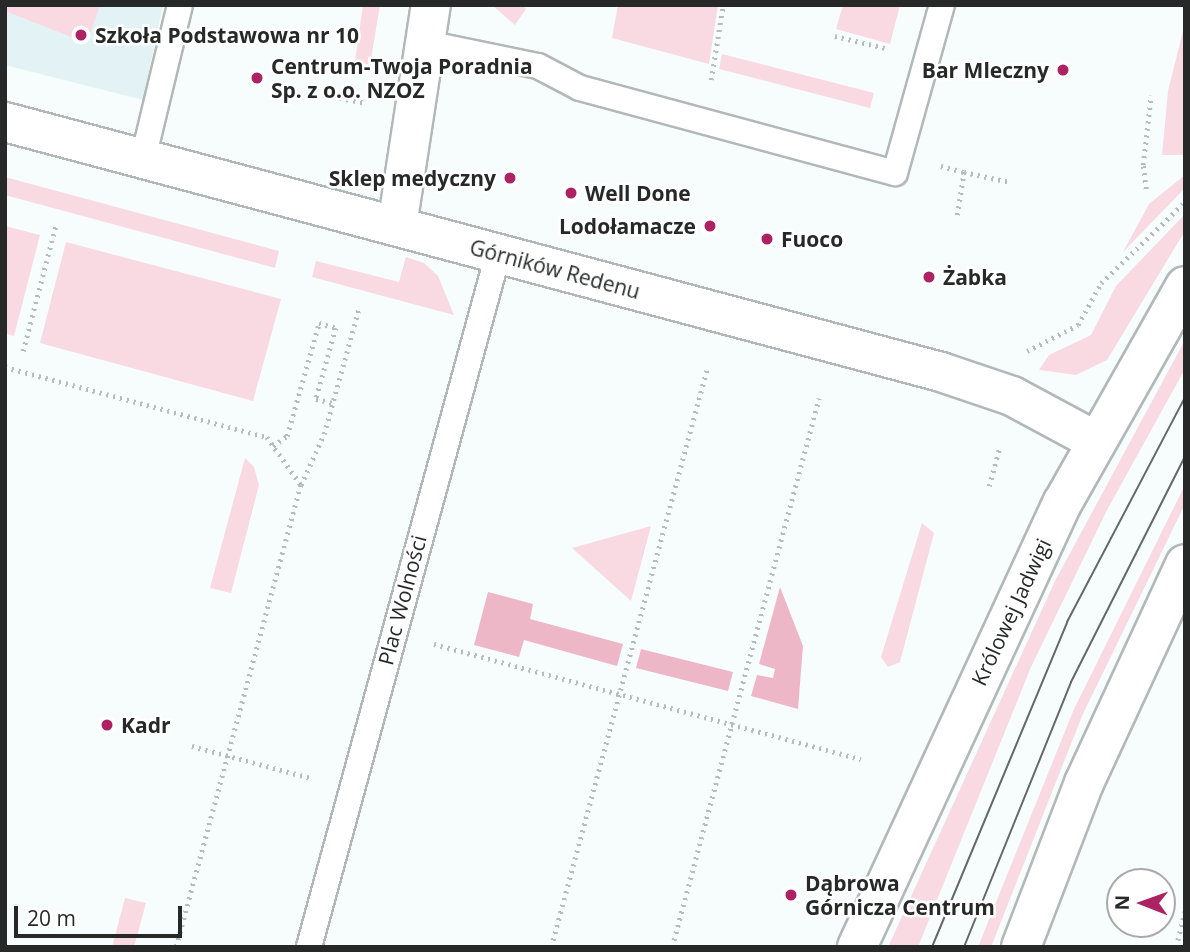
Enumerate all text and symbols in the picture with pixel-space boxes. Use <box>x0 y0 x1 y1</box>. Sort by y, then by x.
place label: Szkoła Podstawowa nr 10 <box>95 22 359 48</box>
marker: Szkoła Podstawowa nr 10 <box>73 27 89 43</box>
place label: Centrum-Twoja Poradnia Sp. z o.o. NZOZ <box>271 53 533 103</box>
place label: Bar Mleczny <box>922 57 1049 83</box>
marker: Bar Mleczny <box>1055 62 1071 78</box>
marker: Centrum-Twoja Poradnia Sp. z o.o. NZOZ <box>249 70 265 86</box>
place label: Sklep medyczny <box>329 165 496 191</box>
marker: Sklep medyczny <box>502 170 518 186</box>
place label: Well Done <box>585 180 691 206</box>
marker: Well Done <box>563 185 579 201</box>
place label: Lodołamacze <box>559 213 696 239</box>
marker: Lodołamacze <box>702 218 718 234</box>
place label: Fuoco <box>781 226 843 252</box>
marker: Fuoco <box>759 231 775 247</box>
street label: Górników Redenu <box>467 234 643 304</box>
place label: Żabka <box>943 264 1007 290</box>
marker: Żabka <box>921 269 937 285</box>
street label: Plac Wolności <box>373 532 431 668</box>
street label: Królowej Jadwigi <box>966 535 1056 689</box>
place label: Kadr <box>121 712 170 738</box>
marker: Kadr <box>99 717 115 733</box>
north arrow <box>1106 868 1176 938</box>
place label: Dąbrowa Górnicza Centrum <box>805 870 995 920</box>
marker: Dąbrowa Górnicza Centrum <box>783 887 799 903</box>
scale bar <box>18 892 186 936</box>
text: N <box>1109 895 1135 911</box>
text: 20 m <box>27 904 76 932</box>

